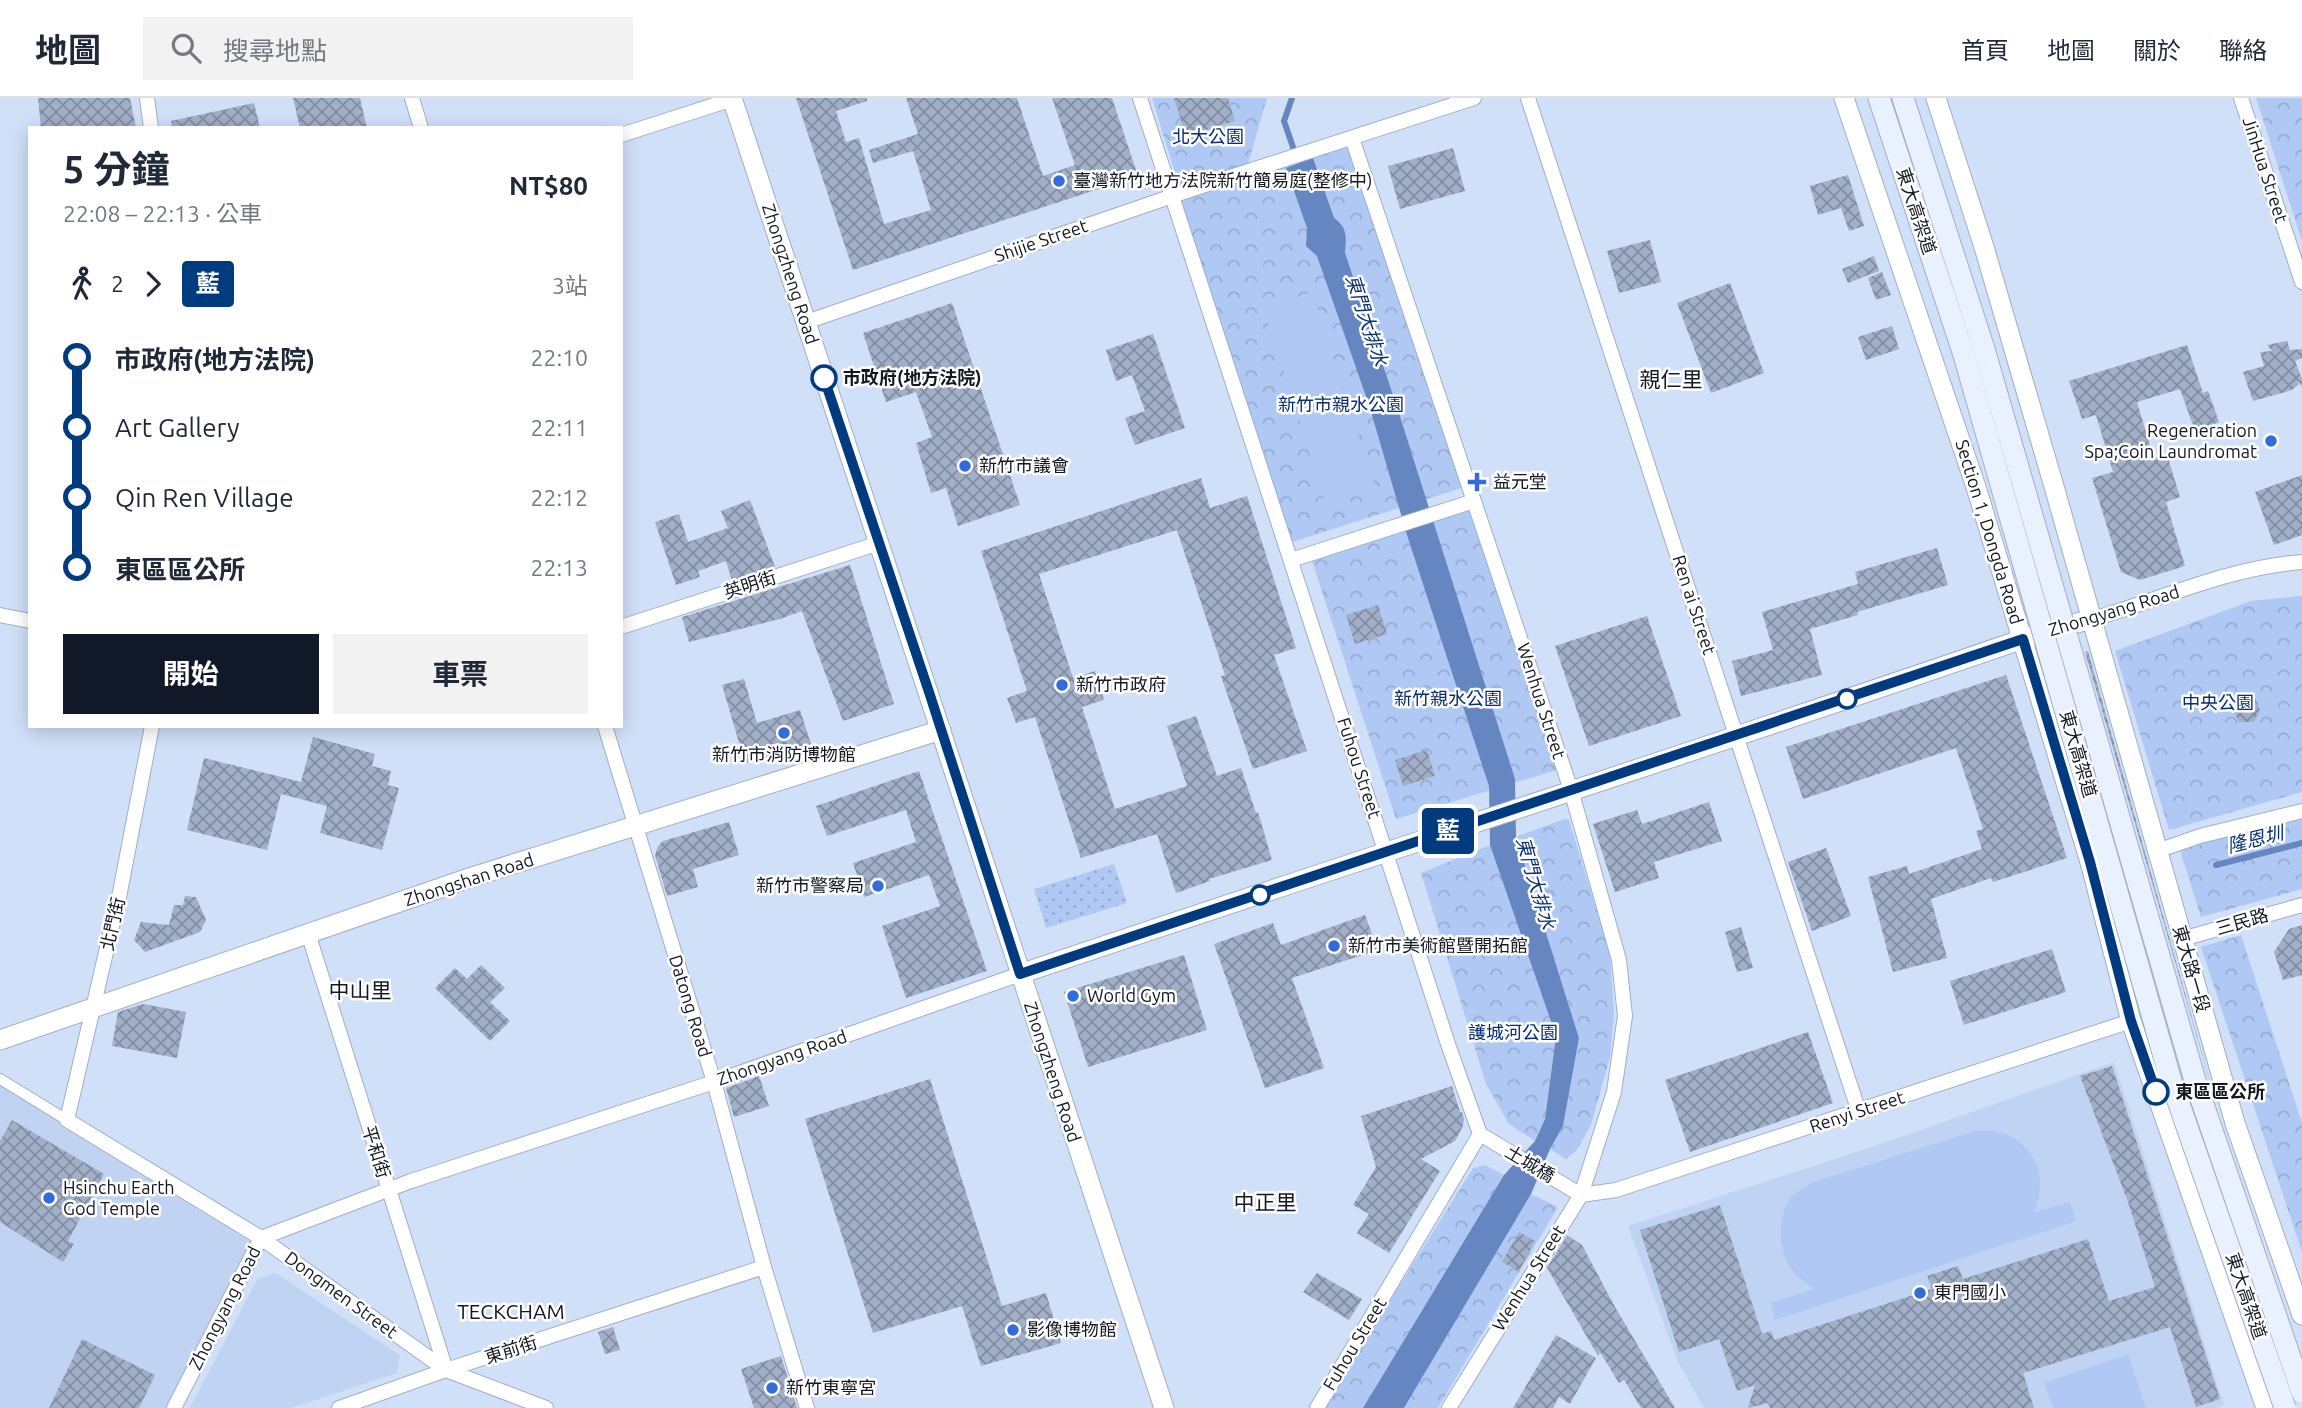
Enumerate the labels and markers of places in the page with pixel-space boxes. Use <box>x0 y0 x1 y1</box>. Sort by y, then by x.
place label: 臺灣新竹地方法院新竹簡易庭(整修中) <box>1073 170 1372 191</box>
marker: 臺灣新竹地方法院新竹簡易庭(整修中) <box>1051 173 1067 189</box>
marker: 市政府(地方法院) <box>811 365 837 391</box>
place label: 市政府(地方法院) <box>843 367 981 388</box>
place label: Regeneration Spa;Coin Laundromat <box>2084 420 2257 461</box>
marker: Regeneration Spa;Coin Laundromat <box>2263 433 2279 449</box>
place label: 新竹市議會 <box>979 455 1069 475</box>
marker: 新竹市議會 <box>957 458 973 474</box>
place label: 益元堂 <box>1493 471 1547 491</box>
marker: 益元堂 <box>1467 472 1487 492</box>
place label: 新竹市政府 <box>1076 674 1166 694</box>
marker: 新竹市政府 <box>1054 677 1070 693</box>
unlabelled marker <box>1837 689 1857 709</box>
marker: 新竹市消防博物館 <box>776 725 792 741</box>
place label: 新竹市消防博物館 <box>712 744 856 764</box>
place label: 新竹市警察局 <box>756 875 864 895</box>
marker: 新竹市警察局 <box>870 878 886 894</box>
unlabelled marker <box>1250 885 1270 905</box>
place label: 新竹市美術館暨開拓館 <box>1348 935 1528 955</box>
marker: 新竹市美術館暨開拓館 <box>1326 938 1342 954</box>
place label: World Gym <box>1087 985 1176 1005</box>
marker: World Gym <box>1065 988 1081 1004</box>
marker: 東區區公所 <box>2143 1079 2169 1105</box>
place label: 東區區公所 <box>2175 1081 2265 1101</box>
place label: Hsinchu Earth God Temple <box>63 1177 175 1218</box>
marker: Hsinchu Earth God Temple <box>41 1190 57 1206</box>
place label: 東門國小 <box>1934 1282 2006 1302</box>
marker: 東門國小 <box>1912 1285 1928 1301</box>
place label: 影像博物館 <box>1027 1319 1117 1339</box>
marker: 影像博物館 <box>1005 1322 1021 1338</box>
place label: 新竹東寧宮 <box>786 1377 876 1397</box>
marker: 新竹東寧宮 <box>764 1380 780 1396</box>

